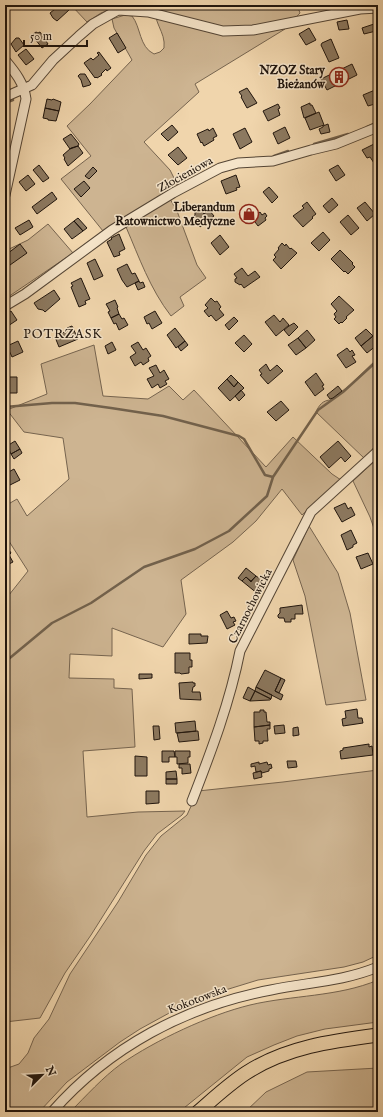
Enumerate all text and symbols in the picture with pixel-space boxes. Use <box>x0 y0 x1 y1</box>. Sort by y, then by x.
scale bar <box>24 22 87 48</box>
text: 50 m <box>30 29 52 44</box>
place label: NZOZ Stary Bieżanów <box>258 63 326 92</box>
building icon: NZOZ Stary Bieżanów <box>328 66 350 88</box>
street label: Złocieniowa <box>155 153 216 196</box>
place label: Liberandum Ratownictwo Medyczne <box>115 200 236 230</box>
shop icon: Liberandum Ratownictwo Medyczne <box>238 203 260 225</box>
district label: POTRZASK <box>23 326 103 343</box>
street label: Czarnochowicka <box>225 566 276 646</box>
street label: Kokotowska <box>166 981 230 1018</box>
north arrow <box>22 1055 62 1095</box>
text: N <box>41 1063 59 1079</box>

